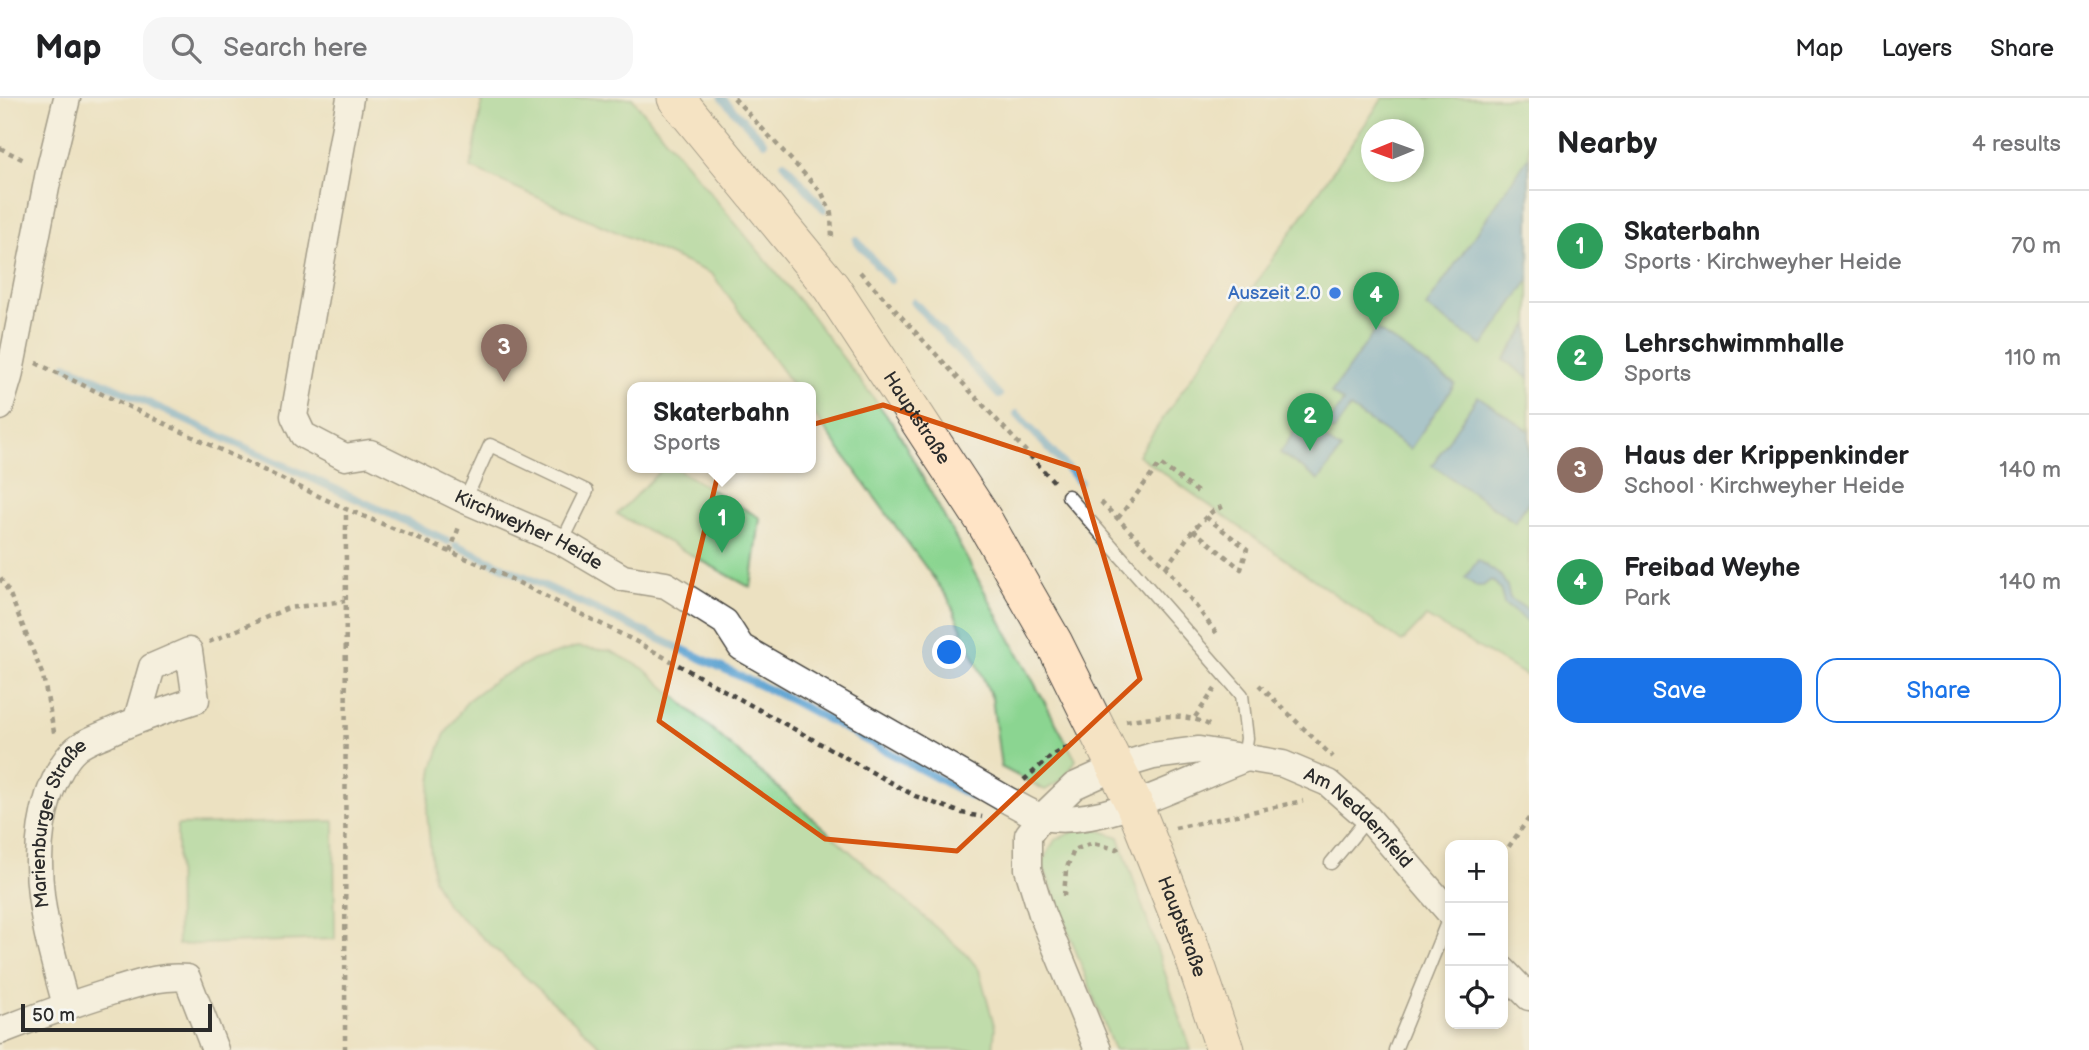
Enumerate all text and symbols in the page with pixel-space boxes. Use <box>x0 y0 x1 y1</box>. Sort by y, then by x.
search box <box>143 17 633 80</box>
text: Map <box>35 28 101 68</box>
icon: search <box>167 29 205 67</box>
text: Search here <box>223 33 367 64</box>
text: Map <box>1795 34 1843 63</box>
text: Layers <box>1881 34 1952 63</box>
text: Share <box>1990 34 2054 63</box>
north arrow <box>1361 119 1424 182</box>
text: Nearby <box>1557 126 1657 162</box>
text: 4 results <box>1972 130 2061 158</box>
text: Skaterbahn <box>1624 217 1760 248</box>
text: 1 <box>1575 232 1585 260</box>
text: 70 m <box>2011 232 2061 260</box>
text: Sports · Kirchweyher Heide <box>1624 248 1902 276</box>
pin: 4 <box>1353 272 1399 330</box>
place label: Auszeit 2.0 <box>1228 282 1321 305</box>
marker: Auszeit 2.0 <box>1327 285 1343 301</box>
pin: 3 <box>481 324 527 382</box>
text: Lehrschwimmhalle <box>1624 329 1844 360</box>
text: 2 <box>1573 344 1587 372</box>
text: 110 m <box>2004 344 2061 372</box>
text: Sports <box>1624 360 1691 388</box>
street label: Hauptstraße <box>878 367 955 469</box>
popup <box>627 382 816 473</box>
pin: 2 <box>1287 393 1333 451</box>
text: Skaterbahn <box>653 398 790 429</box>
text: Sports <box>653 429 720 457</box>
text: Haus der Krippenkinder <box>1624 441 1909 472</box>
text: 3 <box>1573 456 1587 484</box>
text: 140 m <box>1999 456 2061 484</box>
text: School · Kirchweyher Heide <box>1624 472 1905 500</box>
street label: Kirchweyher Heide <box>451 485 607 575</box>
pin: 1 <box>699 495 745 553</box>
text: Freibad Weyhe <box>1624 553 1800 584</box>
text: 4 <box>1573 568 1587 596</box>
text: 140 m <box>1999 568 2061 596</box>
text: Park <box>1624 584 1670 612</box>
your location <box>932 635 966 669</box>
button: Save <box>1557 658 1802 723</box>
button: Share <box>1816 658 2061 723</box>
street label: Marienburger Straße <box>27 733 91 910</box>
street label: Am Neddernfeld <box>1301 763 1417 873</box>
map controls <box>1445 840 1508 1029</box>
button: + <box>1445 840 1508 903</box>
street label: Hauptstraße <box>1152 873 1211 980</box>
button: − <box>1445 903 1508 966</box>
button: locate <box>1445 966 1508 1029</box>
scale bar <box>21 1001 212 1033</box>
text: 50 m <box>32 1004 75 1027</box>

